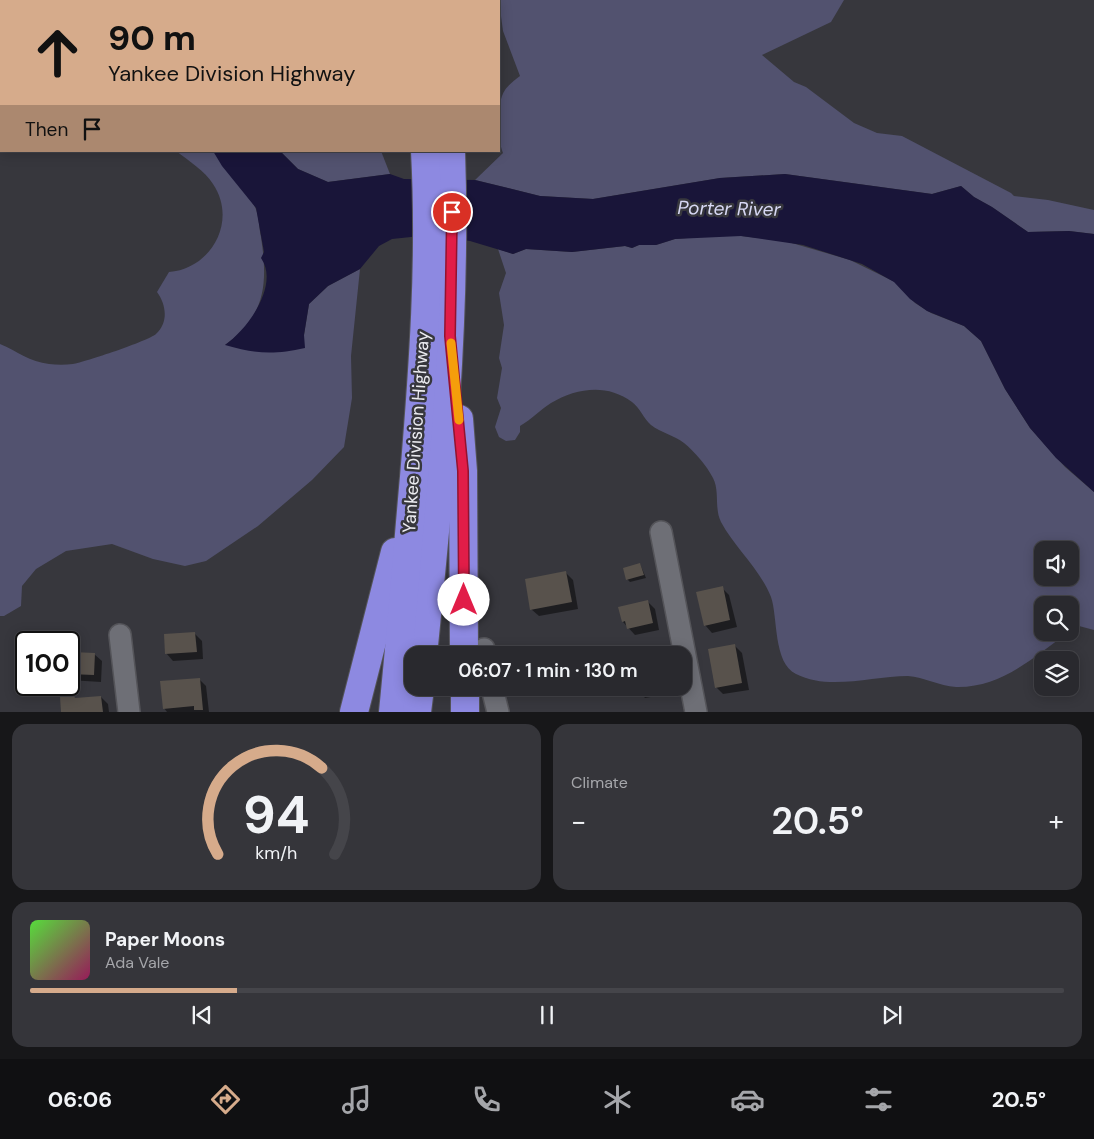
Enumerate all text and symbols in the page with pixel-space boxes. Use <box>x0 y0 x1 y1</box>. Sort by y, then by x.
text: 90 m <box>108 15 196 61</box>
icon: ahead <box>25 20 90 85</box>
text: Yankee Division Highway <box>108 59 355 88</box>
icon: arrive <box>78 115 106 143</box>
text: Then <box>25 117 68 142</box>
pin <box>431 191 473 233</box>
water label: Porter River <box>677 195 782 222</box>
icon: arrive <box>438 198 466 226</box>
street label: Yankee Division Highway <box>397 330 435 534</box>
map controls <box>1034 541 1079 696</box>
button: sound <box>1034 541 1079 586</box>
position arrow <box>437 573 489 625</box>
button: search <box>1034 596 1079 641</box>
speed limit sign: 100 <box>15 631 80 696</box>
button: layers <box>1034 651 1079 696</box>
text: 06:07 · 1 min · 130 m <box>458 658 638 683</box>
text: Climate <box>571 772 628 793</box>
text: 94 <box>243 781 310 849</box>
text: 20.5° <box>771 796 864 846</box>
text: − <box>571 803 586 840</box>
text: + <box>1049 803 1064 840</box>
text: km/h <box>255 841 298 865</box>
text: Paper Moons <box>105 927 225 952</box>
text: Ada Vale <box>105 952 169 973</box>
icon: previous <box>188 1001 216 1029</box>
icon: pause <box>533 1001 561 1029</box>
icon: next <box>878 1001 906 1029</box>
icon: directions <box>208 1082 243 1117</box>
icon: music <box>339 1082 374 1117</box>
icon: phone <box>469 1082 504 1117</box>
icon: climate <box>600 1082 635 1117</box>
icon: car <box>730 1082 765 1117</box>
icon: filters <box>861 1082 896 1117</box>
text: 06:06 <box>48 1085 112 1114</box>
text: 20.5° <box>992 1085 1046 1114</box>

